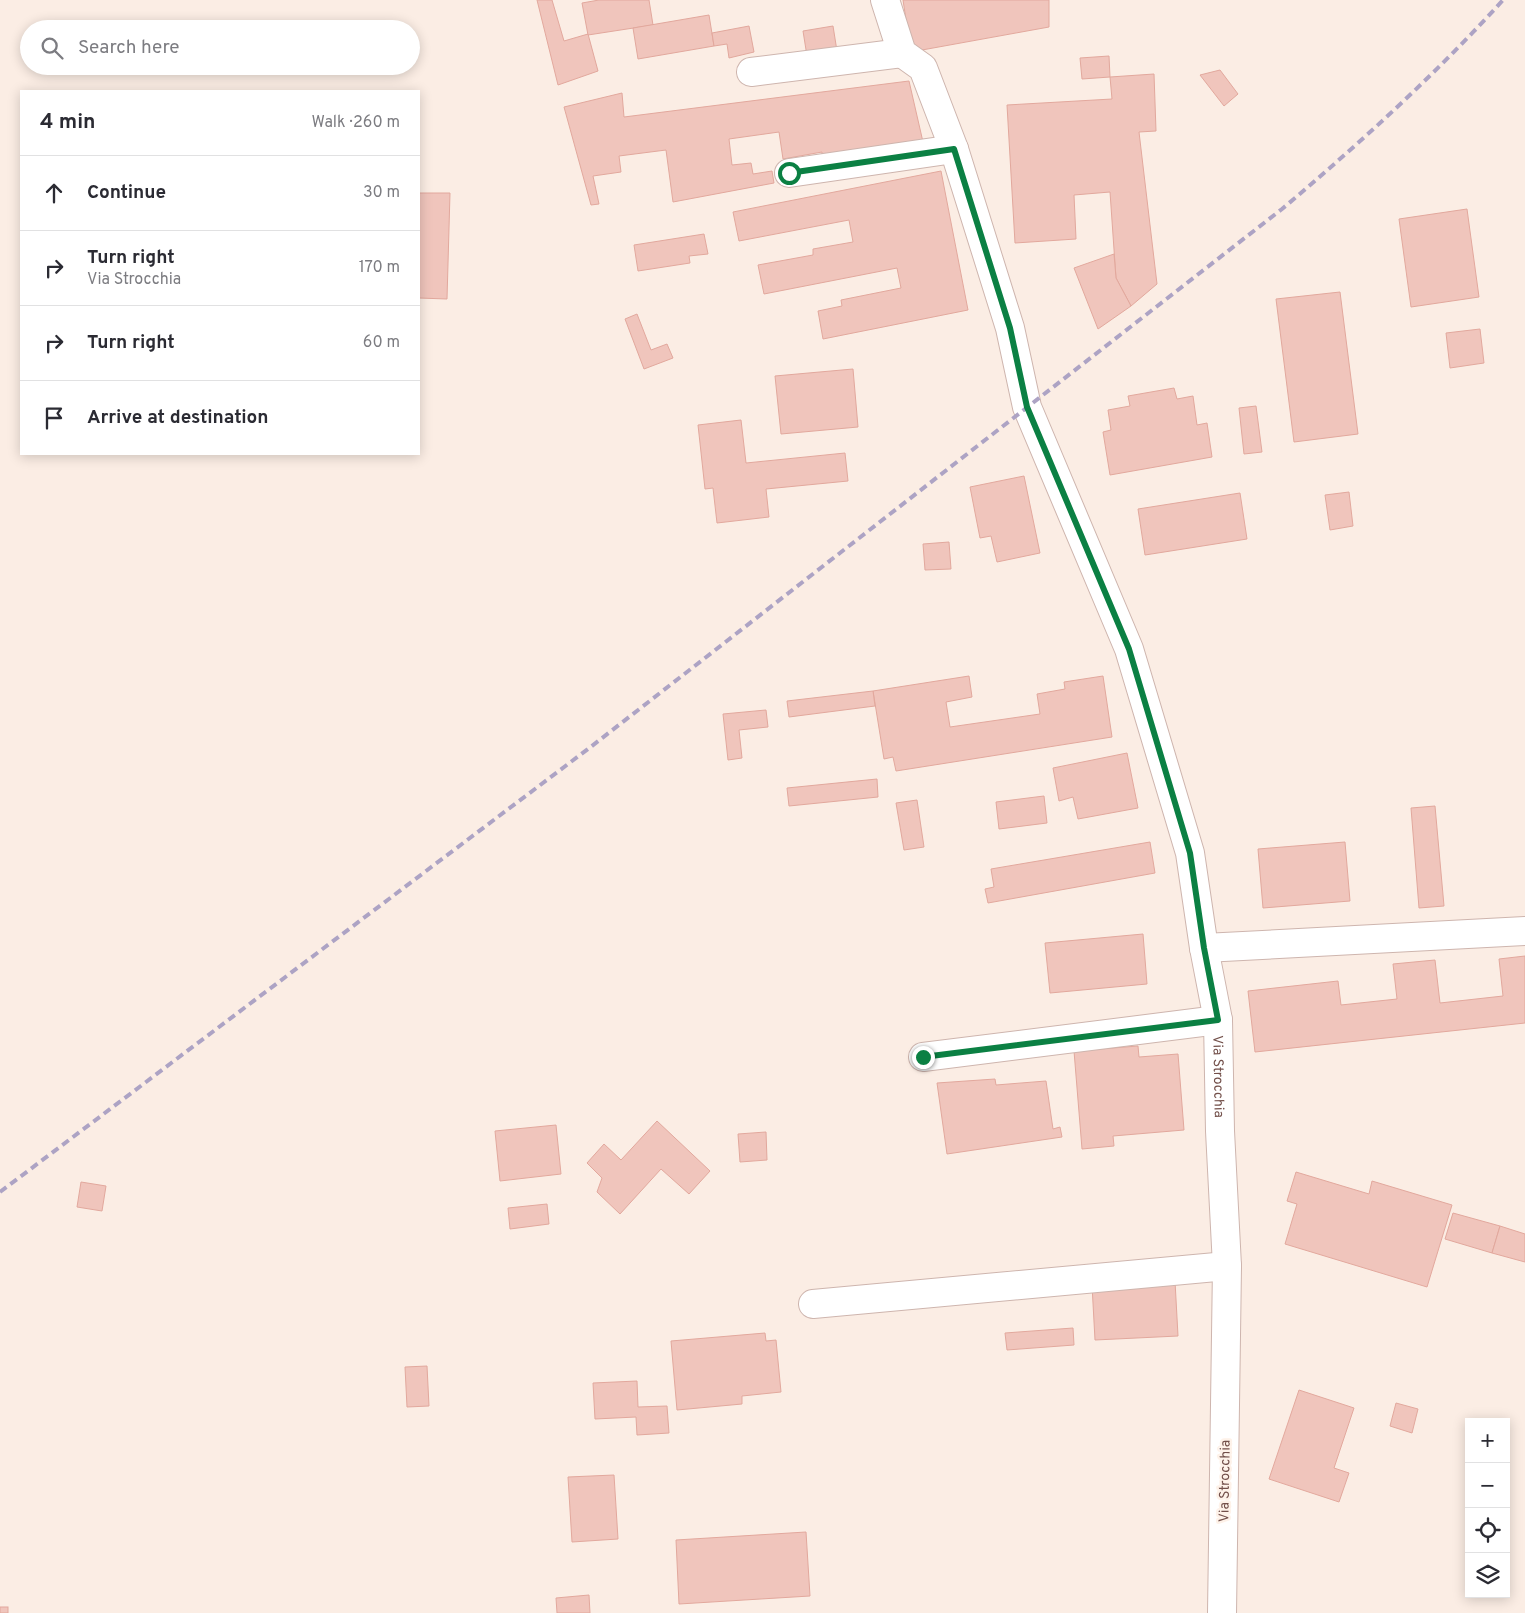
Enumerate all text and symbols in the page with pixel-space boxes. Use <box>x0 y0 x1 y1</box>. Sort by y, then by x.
search box <box>20 20 420 75</box>
icon: search <box>38 34 66 62</box>
text: Search here <box>78 36 180 60</box>
text: 4 min <box>40 109 96 136</box>
text: Walk · 260 m <box>311 113 400 133</box>
route start <box>778 162 801 185</box>
icon: ahead <box>40 179 68 207</box>
text: Continue <box>87 181 166 205</box>
text: 30 m <box>363 183 400 203</box>
text: Turn right <box>87 246 175 270</box>
icon: right <box>40 254 68 282</box>
text: 170 m <box>359 258 400 278</box>
text: Via Strocchia <box>87 270 181 290</box>
icon: right <box>40 329 68 357</box>
text: Turn right <box>87 331 175 355</box>
text: 60 m <box>363 333 400 353</box>
icon: arrive <box>40 404 68 432</box>
text: Arrive at destination <box>87 406 268 430</box>
street label: Via Strocchia <box>1208 1035 1227 1118</box>
route end <box>912 1046 935 1069</box>
map controls <box>1465 1418 1510 1598</box>
button: + <box>1465 1418 1510 1463</box>
street label: Via Strocchia <box>1216 1440 1235 1522</box>
button: − <box>1465 1463 1510 1508</box>
button: locate <box>1465 1508 1510 1553</box>
button: layers <box>1465 1553 1510 1598</box>

